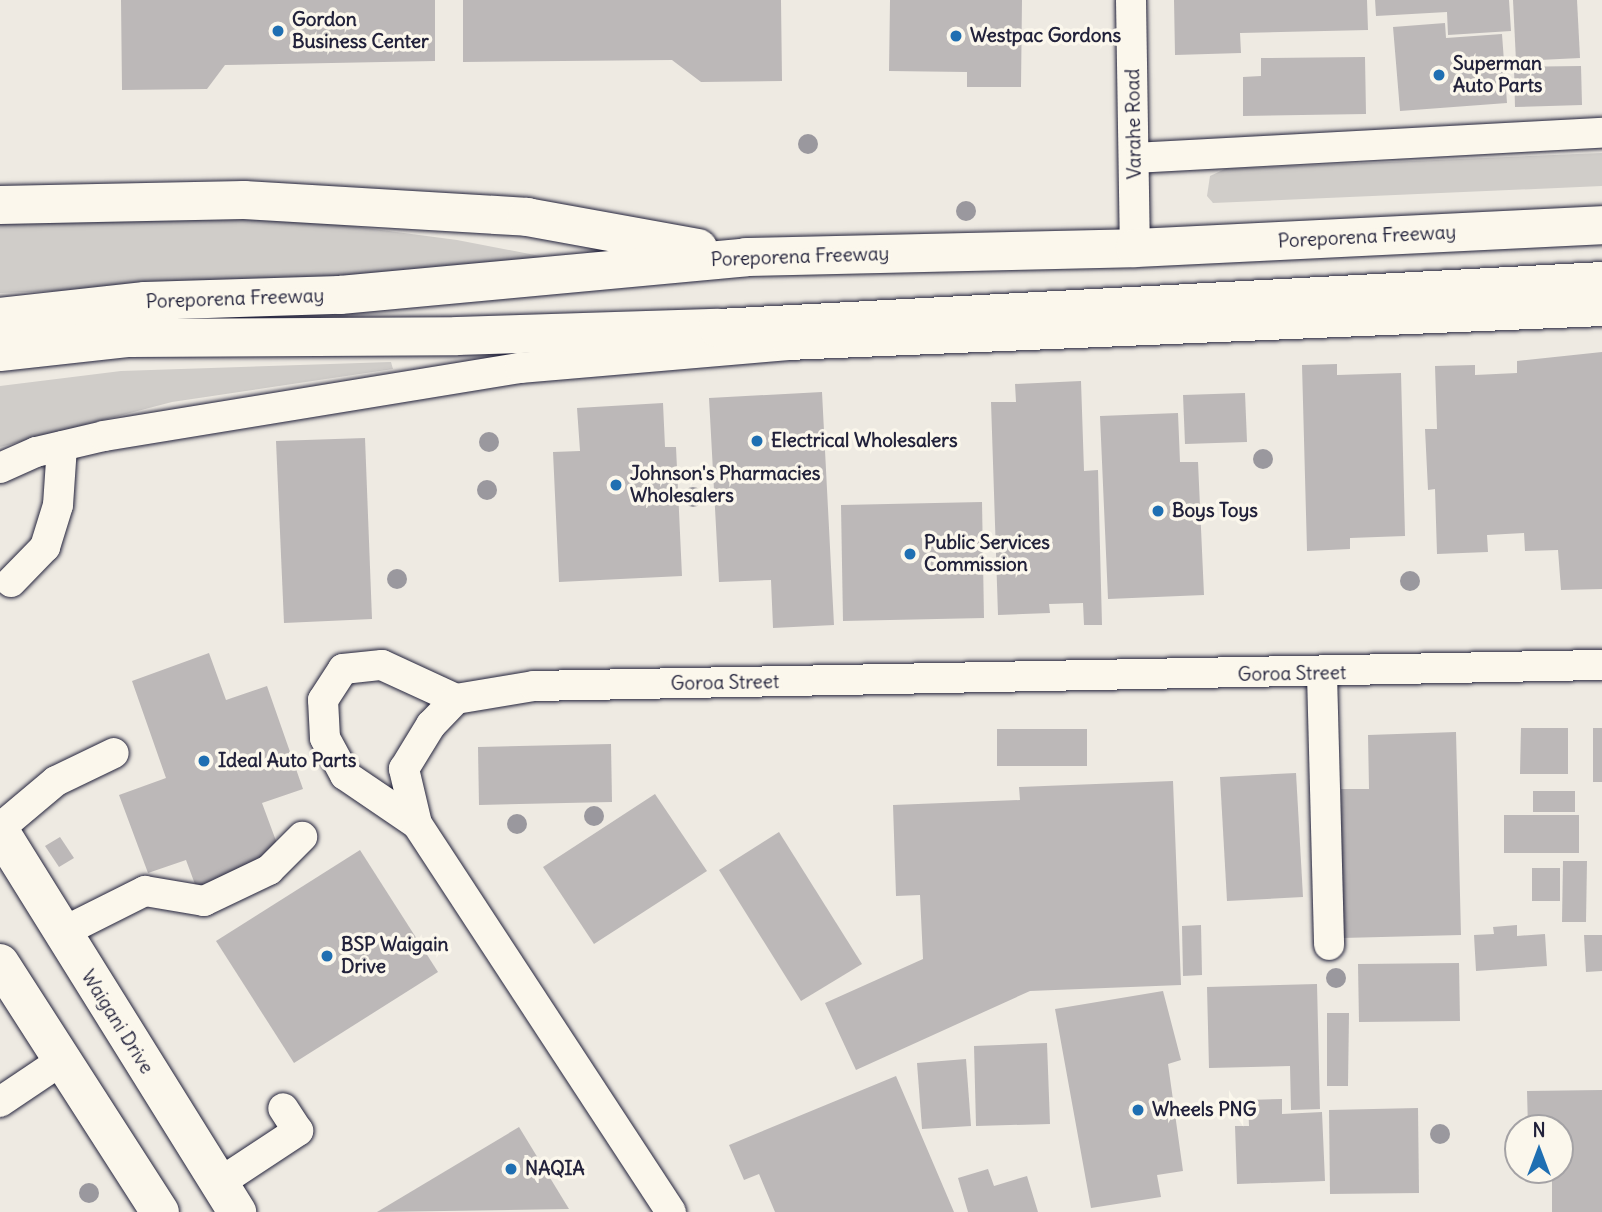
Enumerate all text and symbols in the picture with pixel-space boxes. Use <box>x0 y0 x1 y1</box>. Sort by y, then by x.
place label: Gordon Business Center <box>292 9 429 53</box>
marker: Gordon Business Center <box>270 23 286 39</box>
place label: Westpac Gordons <box>970 25 1121 47</box>
marker: Westpac Gordons <box>948 28 964 44</box>
place label: Superman Auto Parts <box>1453 53 1543 97</box>
marker: Superman Auto Parts <box>1431 67 1447 83</box>
street label: Varahe Road <box>1122 69 1146 179</box>
street label: Poreporena Freeway <box>1277 221 1457 253</box>
street label: Poreporena Freeway <box>710 242 890 272</box>
street label: Poreporena Freeway <box>145 284 325 314</box>
place label: Electrical Wholesalers <box>771 430 958 452</box>
marker: Electrical Wholesalers <box>749 433 765 449</box>
place label: Johnson's Pharmacies Wholesalers <box>630 463 820 507</box>
marker: Johnson's Pharmacies Wholesalers <box>608 477 624 493</box>
place label: Boys Toys <box>1172 500 1258 522</box>
marker: Boys Toys <box>1150 503 1166 519</box>
place label: Public Services Commission <box>924 532 1050 576</box>
marker: Public Services Commission <box>902 546 918 562</box>
street label: Goroa Street <box>1237 662 1347 686</box>
street label: Goroa Street <box>670 671 780 695</box>
place label: Ideal Auto Parts <box>218 750 356 772</box>
marker: Ideal Auto Parts <box>196 753 212 769</box>
place label: BSP Waigain Drive <box>341 934 448 978</box>
marker: BSP Waigain Drive <box>319 948 335 964</box>
street label: Waigani Drive <box>76 966 158 1078</box>
place label: Wheels PNG <box>1152 1099 1256 1121</box>
marker: Wheels PNG <box>1130 1102 1146 1118</box>
north arrow <box>1504 1114 1574 1184</box>
text: N <box>1532 1118 1546 1142</box>
place label: NAQIA <box>525 1158 585 1180</box>
marker: NAQIA <box>503 1161 519 1177</box>

